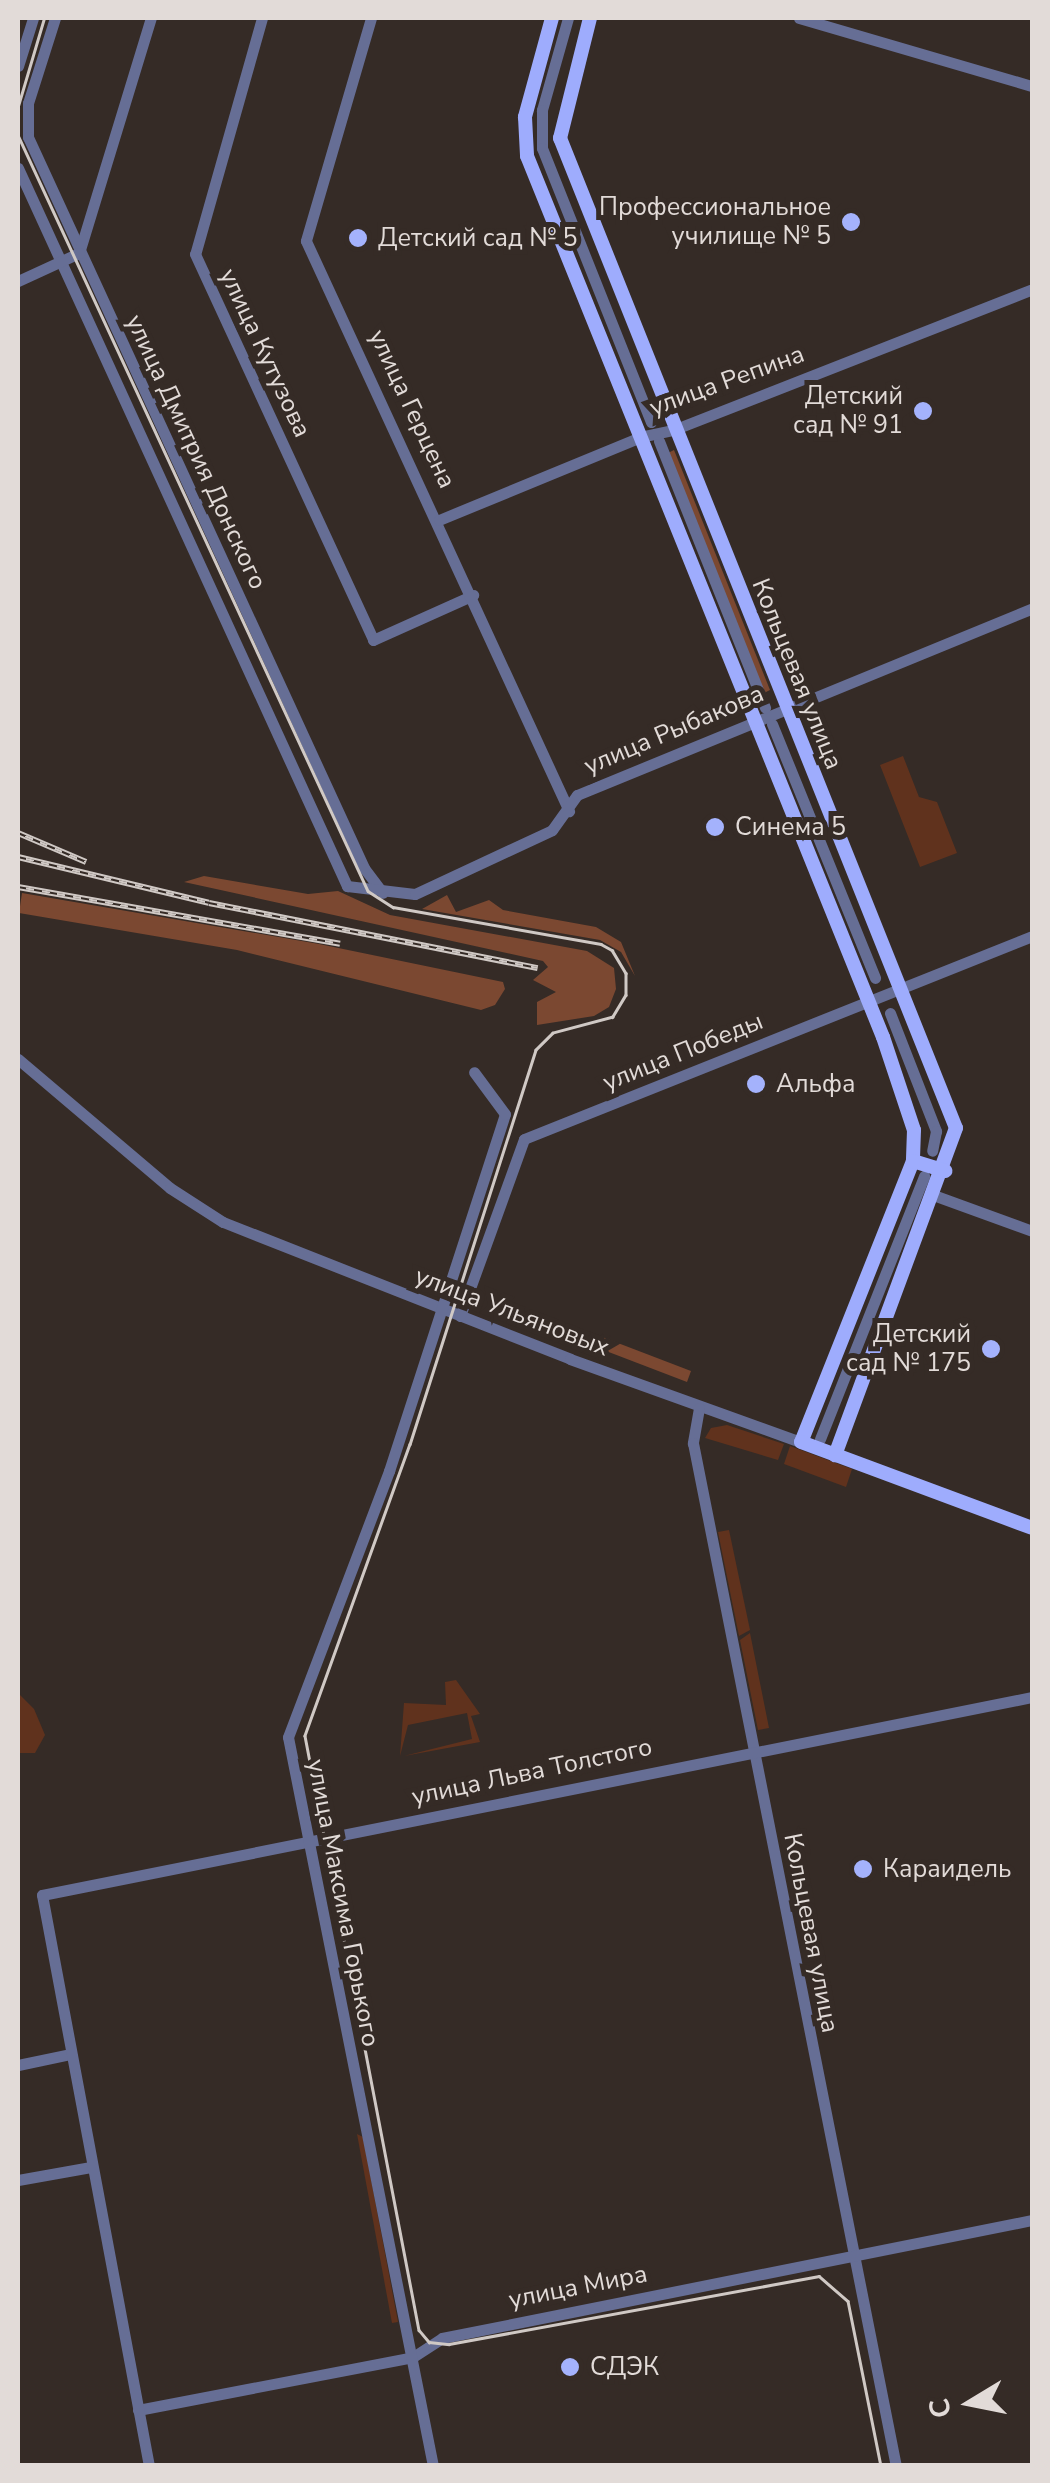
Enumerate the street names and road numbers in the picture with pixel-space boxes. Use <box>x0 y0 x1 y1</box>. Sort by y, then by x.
street label: улица Кутузова <box>213 264 317 442</box>
street label: улица Дмитрия Донского <box>119 310 273 594</box>
street label: улица Герцена <box>362 325 462 493</box>
street label: улица Репина <box>646 339 808 423</box>
street label: Кольцевая улица <box>745 574 849 774</box>
street label: улица Рыбакова <box>580 679 768 781</box>
street label: улица Победы <box>599 1006 767 1098</box>
street label: улица Ульяновых <box>411 1261 613 1363</box>
street label: улица Льва Толстого <box>409 1732 655 1812</box>
street label: улица Максима Горького <box>300 1757 386 2049</box>
street label: Кольцевая улица <box>777 1831 845 2035</box>
street label: улица Мира <box>506 2259 650 2315</box>

